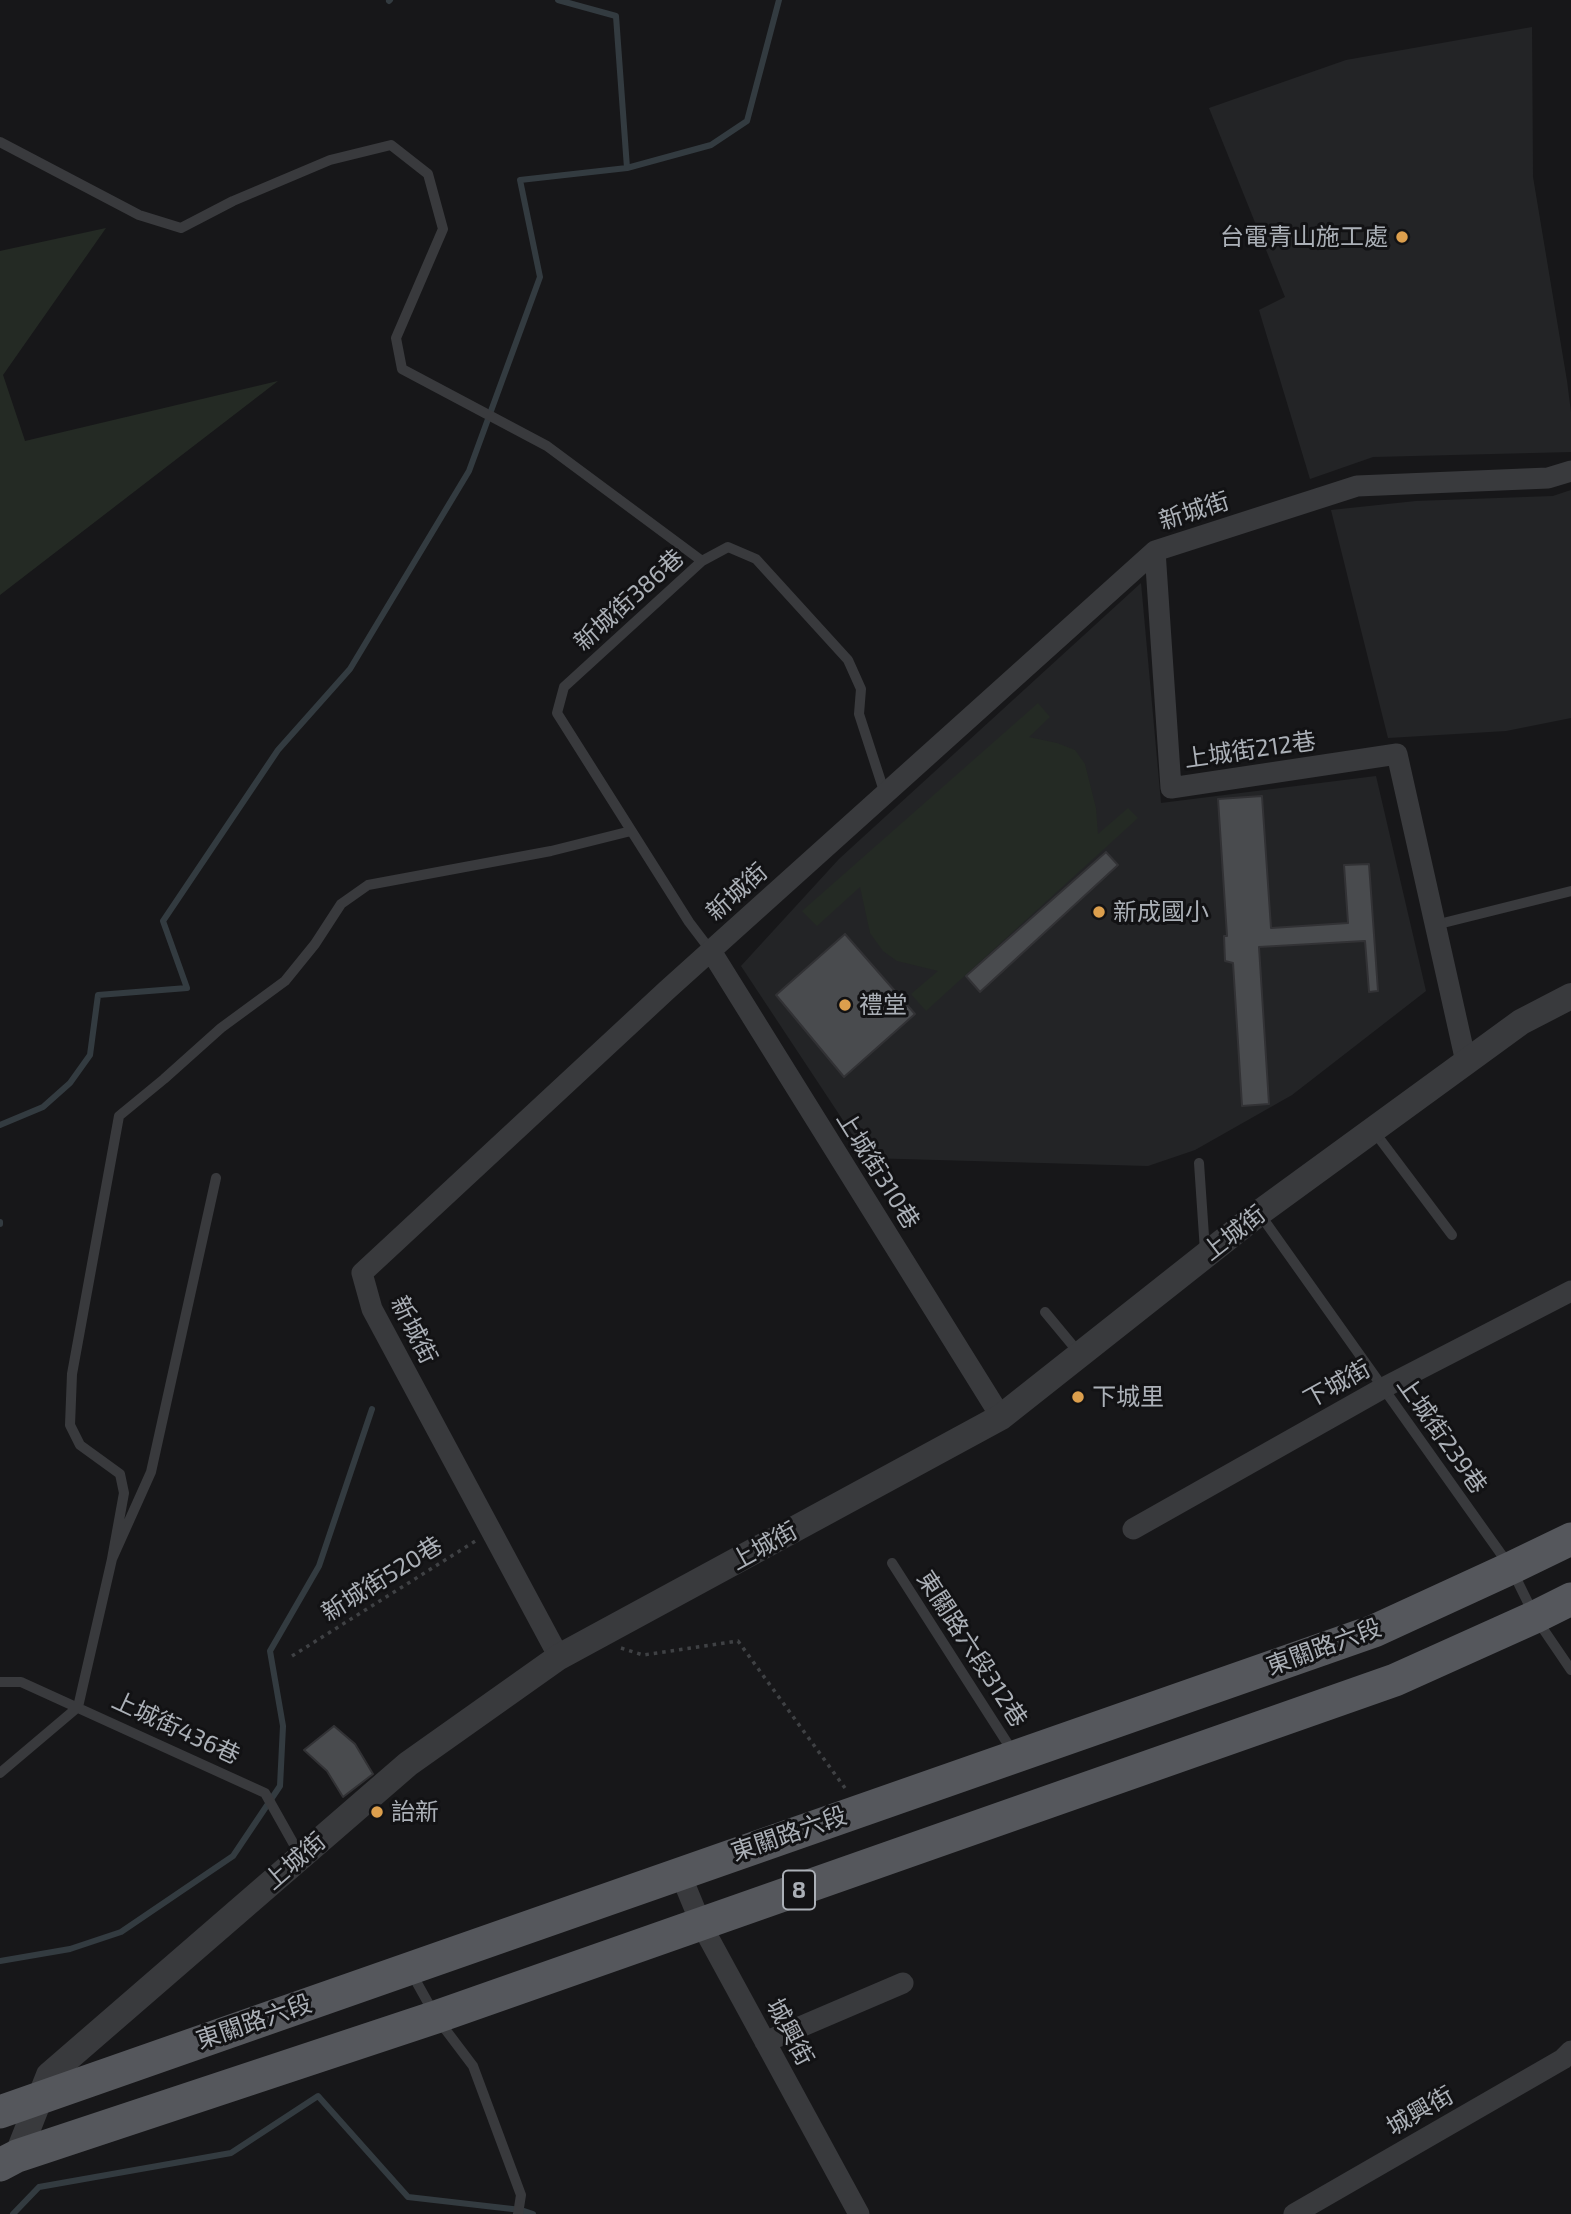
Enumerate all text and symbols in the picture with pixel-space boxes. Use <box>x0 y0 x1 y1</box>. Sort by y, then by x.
place label: 台電青山施工處 <box>1220 223 1388 251</box>
marker: 台電青山施工處 <box>1394 229 1410 245</box>
street label: 新城街 <box>1155 486 1233 536</box>
street label: 新城街386巷 <box>568 543 690 657</box>
street label: 上城街212巷 <box>1182 727 1318 773</box>
street label: 新城街 <box>701 857 773 927</box>
place label: 新成國小 <box>1113 898 1209 926</box>
marker: 新成國小 <box>1091 904 1107 920</box>
place label: 禮堂 <box>859 991 907 1019</box>
marker: 禮堂 <box>837 997 853 1013</box>
street label: 上城街310巷 <box>830 1106 926 1234</box>
street label: 上城街 <box>1197 1199 1271 1267</box>
street label: 新城街 <box>385 1291 443 1369</box>
street label: 下城街 <box>1299 1354 1375 1414</box>
street label: 上城街239巷 <box>1391 1371 1493 1499</box>
place label: 下城里 <box>1092 1383 1164 1411</box>
marker: 下城里 <box>1070 1389 1086 1405</box>
street label: 上城街 <box>726 1516 802 1576</box>
street label: 新城街520巷 <box>316 1531 448 1627</box>
street label: 東關路六段312巷 <box>911 1566 1033 1732</box>
street label: 東關路六段 <box>1263 1613 1385 1681</box>
street label: 上城街436巷 <box>107 1686 245 1770</box>
place label: 詒新 <box>391 1798 439 1826</box>
street label: 東關路六段 <box>728 1801 850 1867</box>
marker: 詒新 <box>369 1804 385 1820</box>
street label: 上城街 <box>258 1827 332 1895</box>
road number: 8 <box>783 1870 815 1910</box>
street label: 東關路六段 <box>193 1989 315 2055</box>
street label: 城興街 <box>760 1993 820 2071</box>
street label: 城興街 <box>1382 2081 1458 2141</box>

